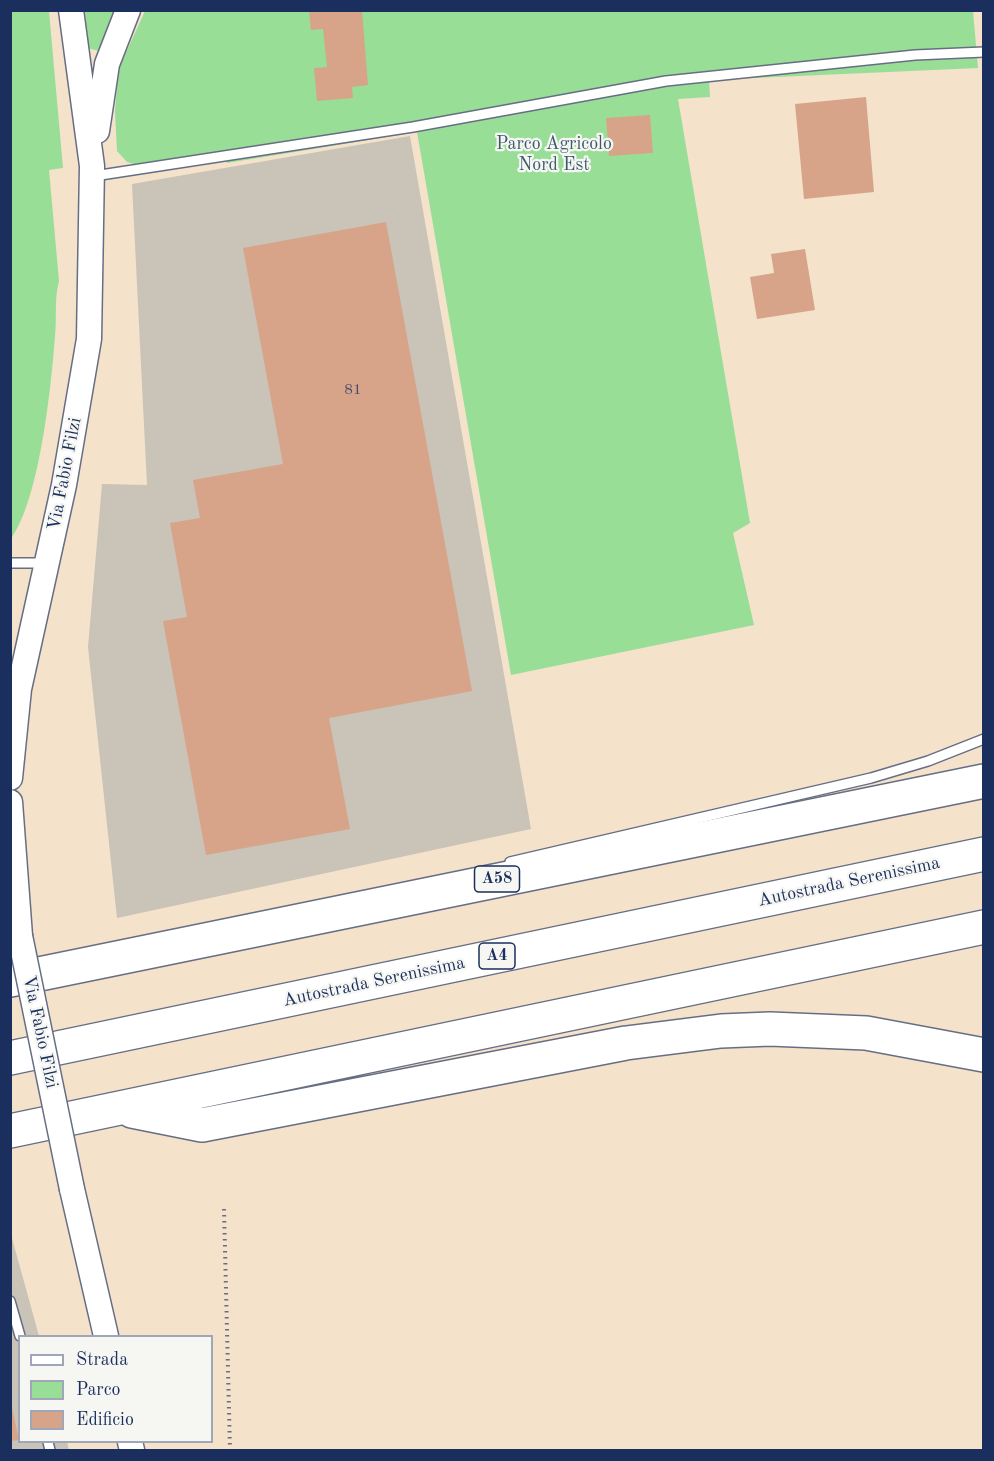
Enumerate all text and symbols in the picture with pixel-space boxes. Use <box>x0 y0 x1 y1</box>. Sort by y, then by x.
park label: Parco Agricolo Nord Est <box>496 133 612 176</box>
house number: 81 <box>344 381 362 399</box>
street label: Via Fabio Filzi <box>43 416 87 532</box>
street label: Autostrada Serenissima <box>756 852 942 912</box>
road number: A58 <box>474 866 520 892</box>
road number: A4 <box>479 943 515 969</box>
street label: Autostrada Serenissima <box>281 952 467 1012</box>
street label: Via Fabio Filzi <box>18 974 62 1090</box>
legend <box>18 1335 213 1443</box>
text: Strada <box>76 1351 128 1369</box>
text: Parco <box>76 1381 121 1399</box>
text: Edificio <box>76 1411 134 1429</box>

